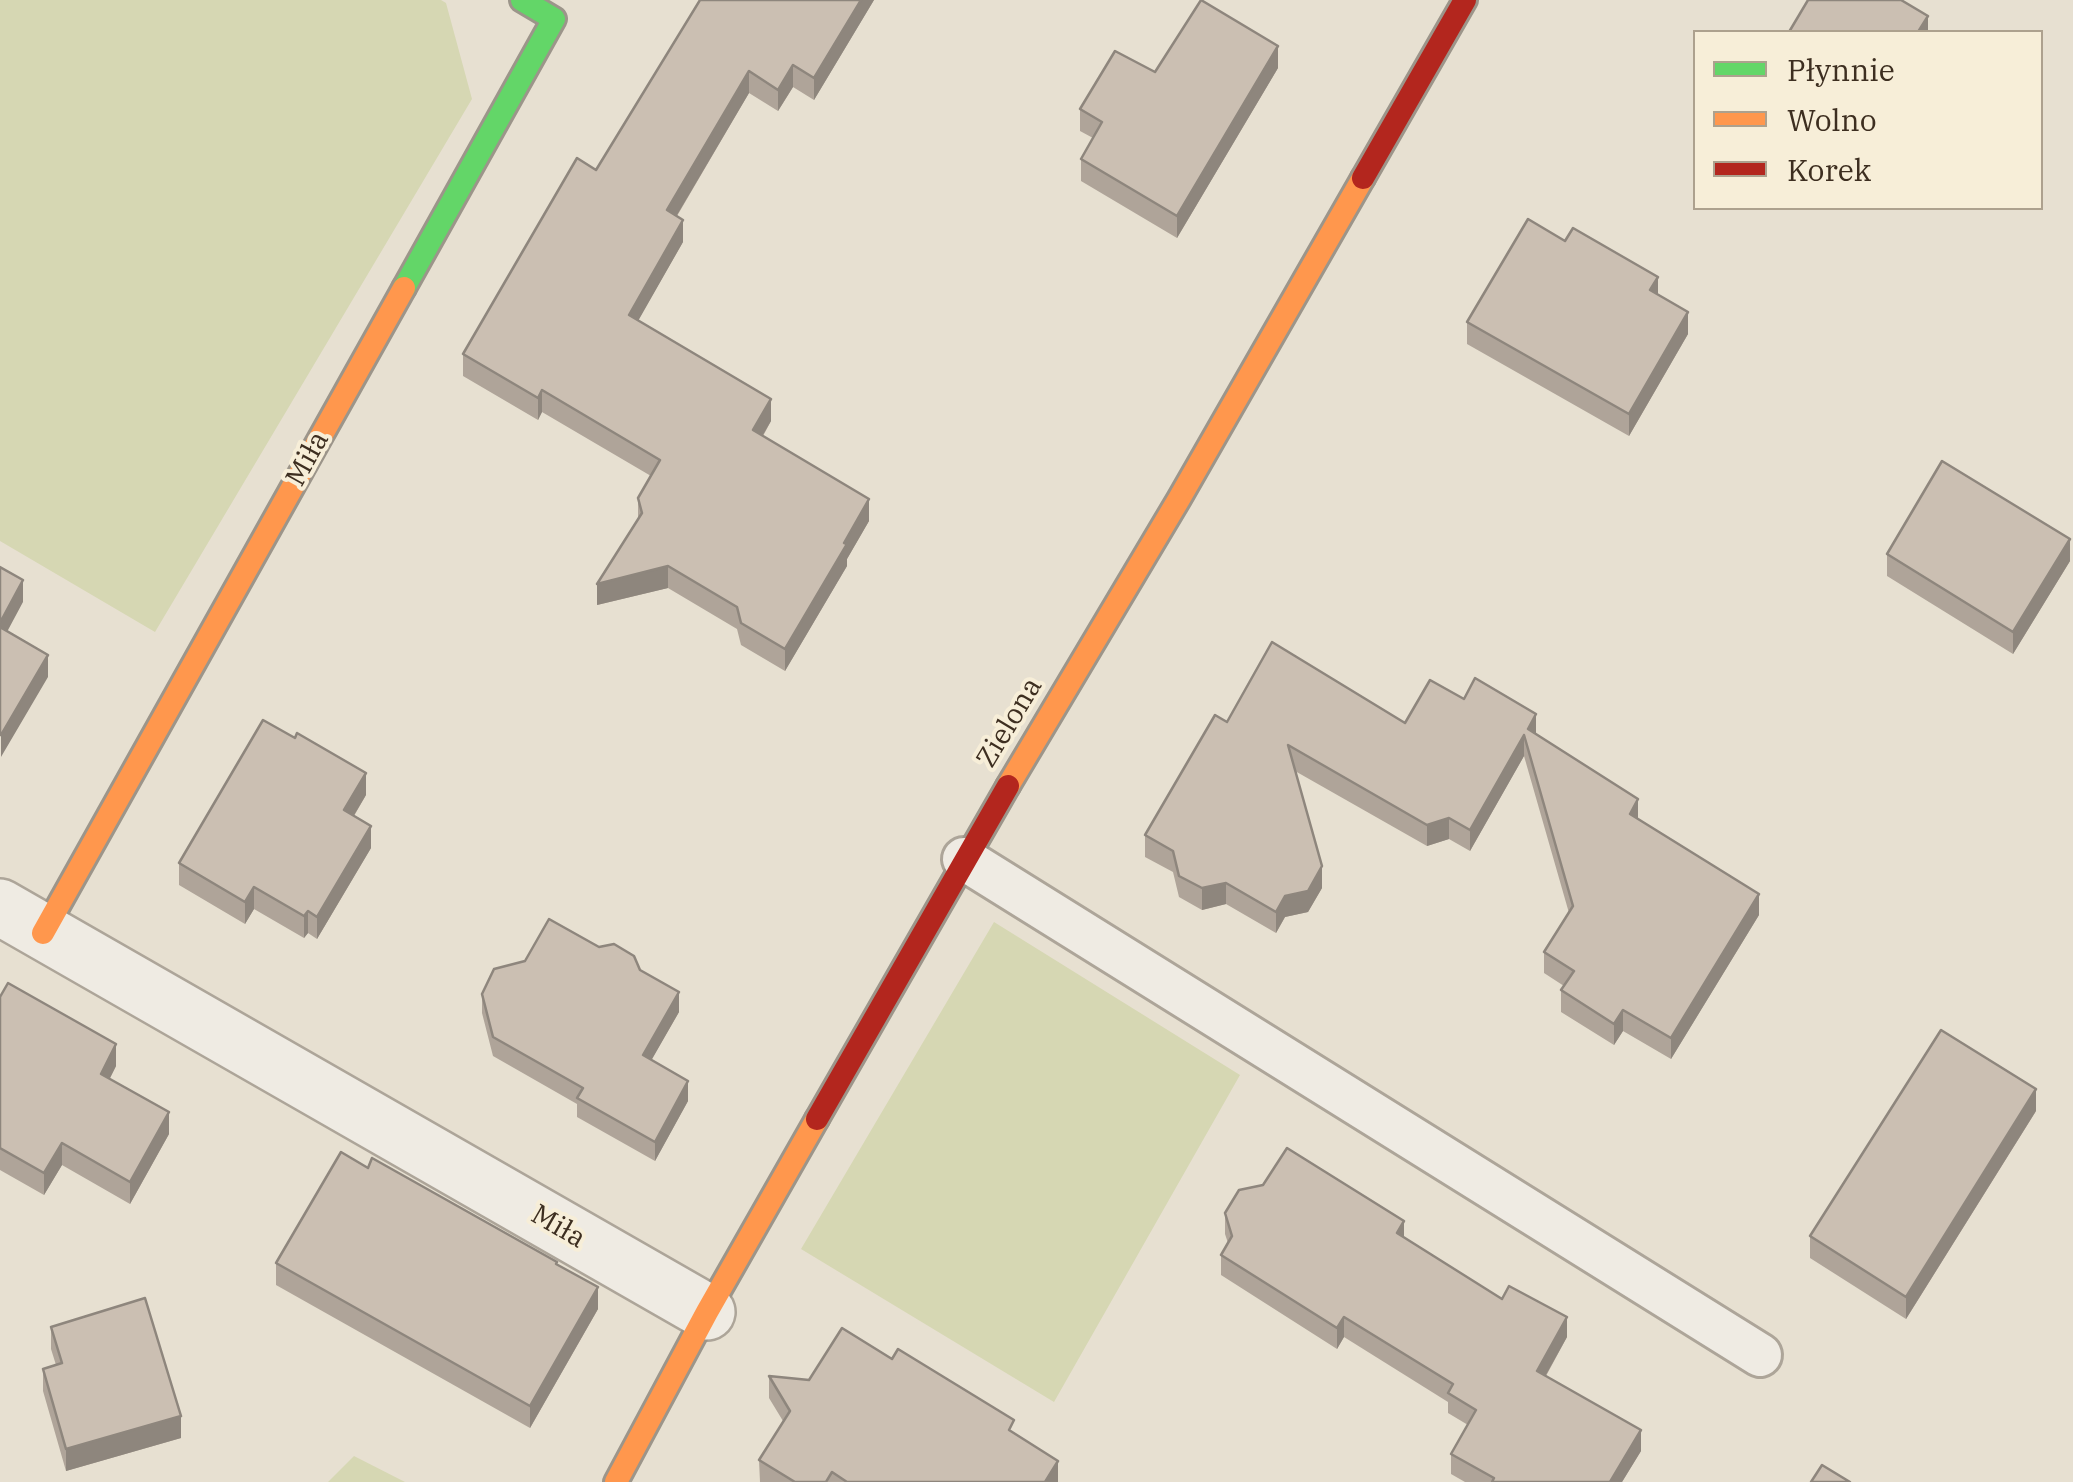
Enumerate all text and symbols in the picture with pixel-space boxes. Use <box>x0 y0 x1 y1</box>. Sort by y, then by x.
legend <box>1693 30 2043 210</box>
text: Płynnie <box>1787 50 1895 89</box>
text: Wolno <box>1787 100 1877 139</box>
text: Korek <box>1787 150 1871 189</box>
street label: Miła <box>279 426 337 492</box>
street label: Zielona <box>970 672 1050 774</box>
street label: Miła <box>525 1198 591 1256</box>

